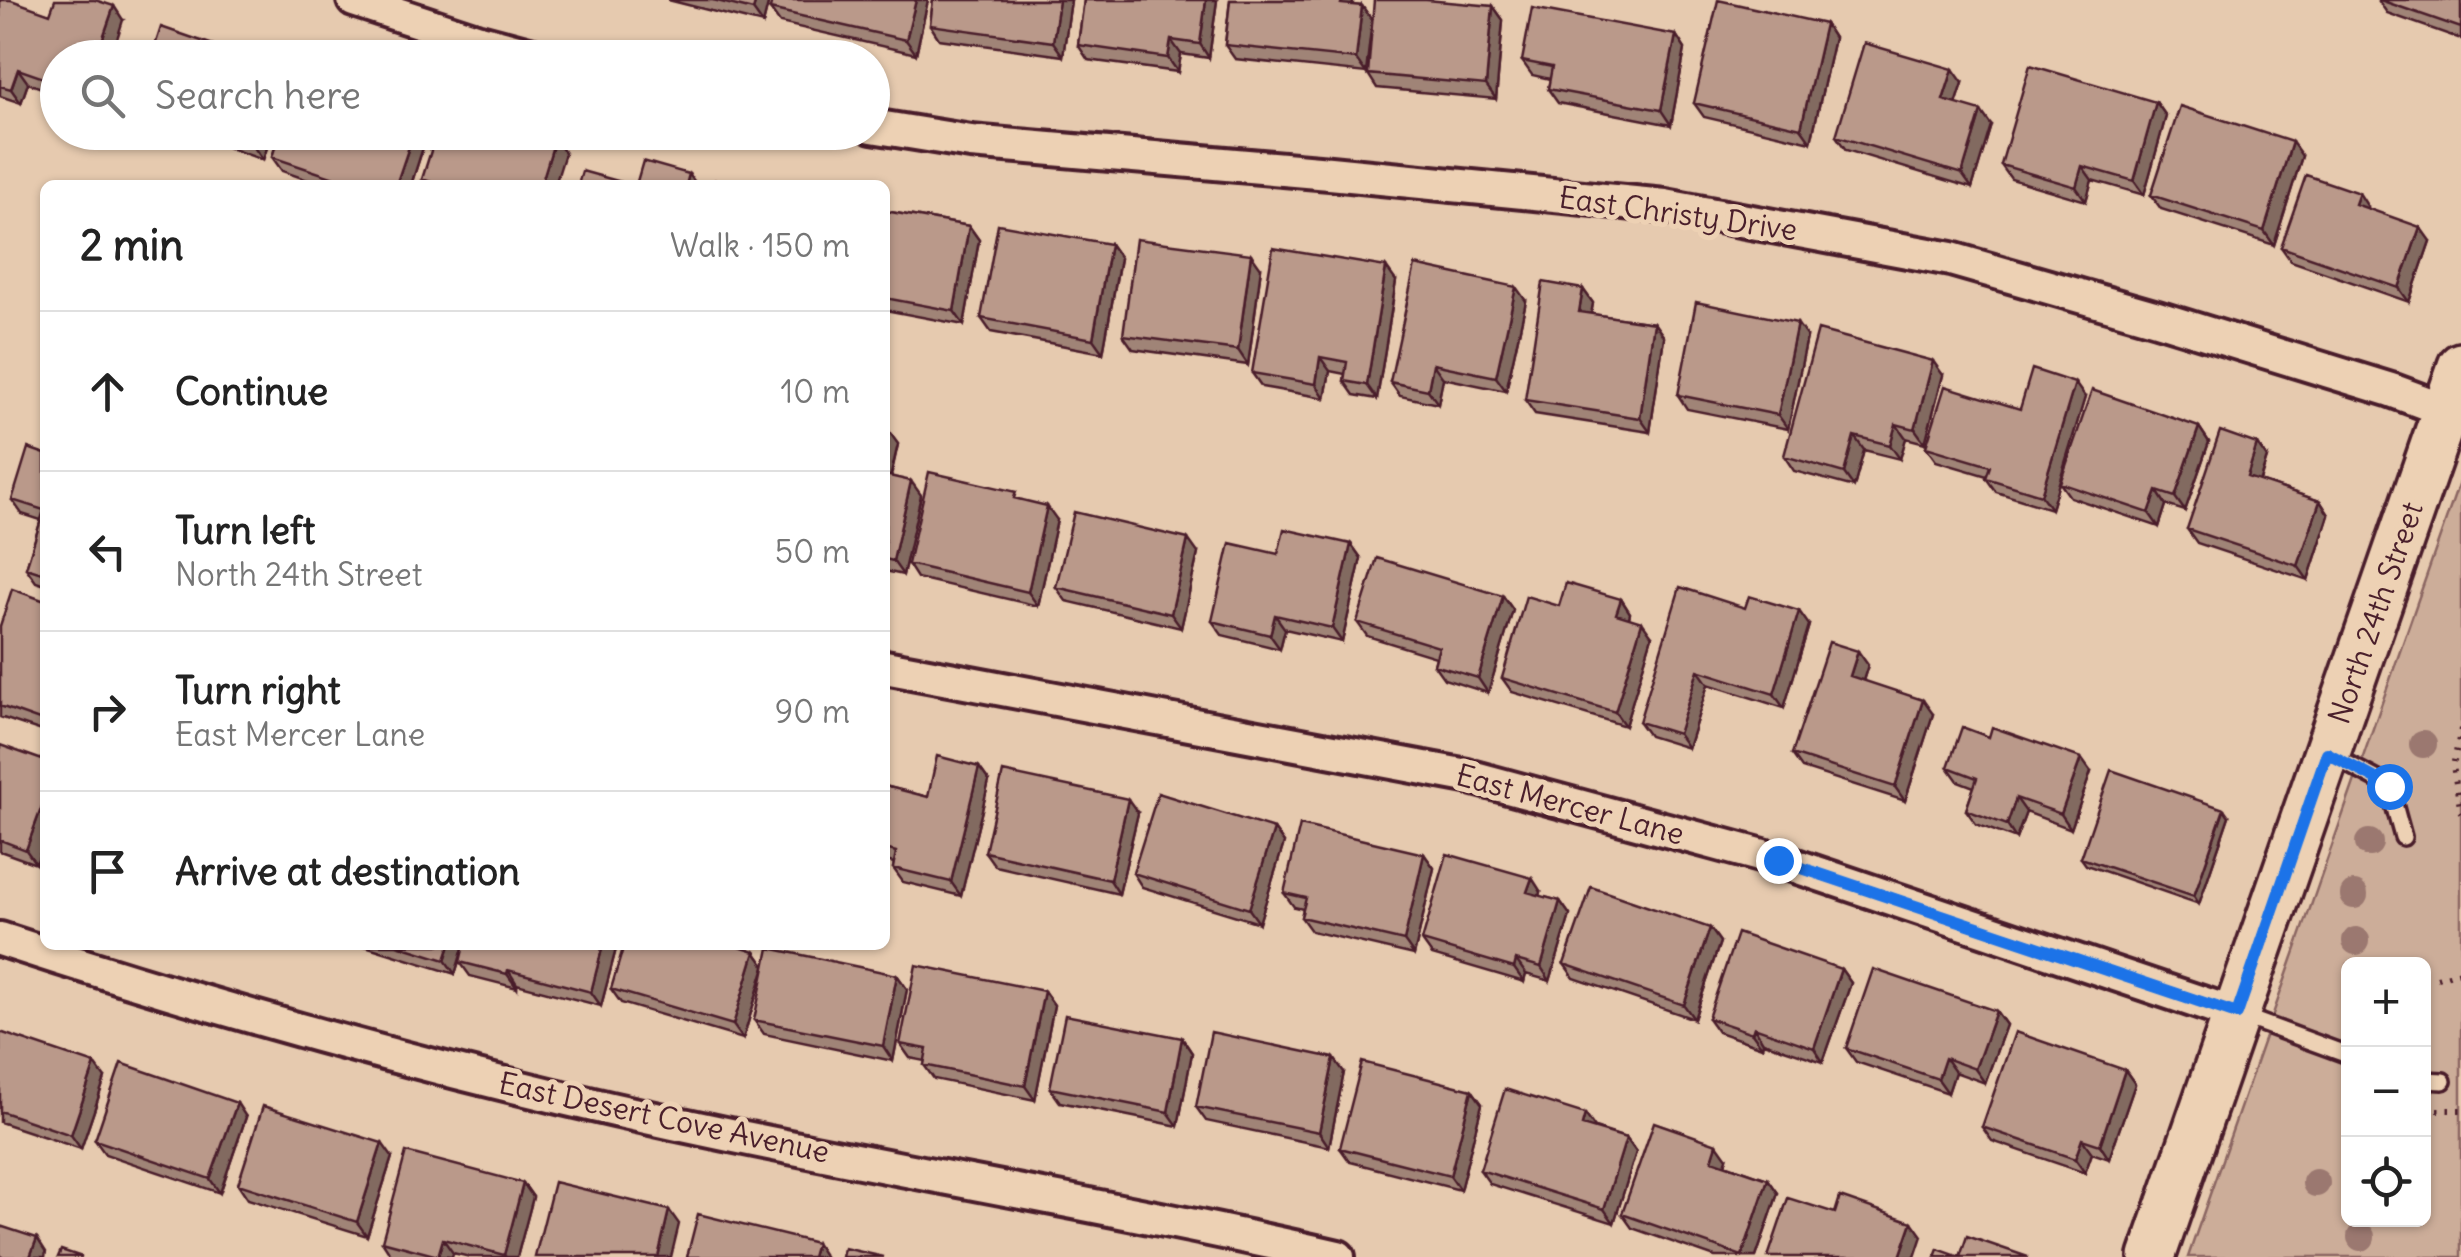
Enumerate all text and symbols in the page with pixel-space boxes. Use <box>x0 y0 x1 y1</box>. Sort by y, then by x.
search box <box>40 40 890 150</box>
icon: search <box>75 68 130 123</box>
text: Search here <box>155 72 361 119</box>
street label: East Christy Drive <box>1557 177 1800 249</box>
text: 2 min <box>80 219 184 271</box>
text: Walk · 150 m <box>670 225 850 266</box>
icon: ahead <box>80 364 135 419</box>
text: Continue <box>175 368 328 415</box>
text: 10 m <box>781 371 850 412</box>
street label: North 24th Street <box>2319 497 2431 729</box>
text: Turn left <box>175 507 315 554</box>
icon: left <box>80 524 135 579</box>
text: 50 m <box>775 531 850 572</box>
text: North 24th Street <box>175 554 423 595</box>
text: Turn right <box>175 667 341 714</box>
icon: right <box>80 684 135 739</box>
text: 90 m <box>775 691 850 732</box>
text: East Mercer Lane <box>175 714 425 755</box>
street label: East Mercer Lane <box>1452 755 1688 853</box>
route start <box>2367 764 2413 810</box>
route end <box>1756 838 1802 884</box>
icon: arrive <box>80 844 135 899</box>
text: Arrive at destination <box>175 848 520 895</box>
map controls <box>2341 957 2431 1227</box>
button: + <box>2341 957 2431 1047</box>
button: − <box>2341 1047 2431 1137</box>
street label: East Desert Cove Avenue <box>496 1063 833 1171</box>
button: locate <box>2341 1137 2431 1227</box>

